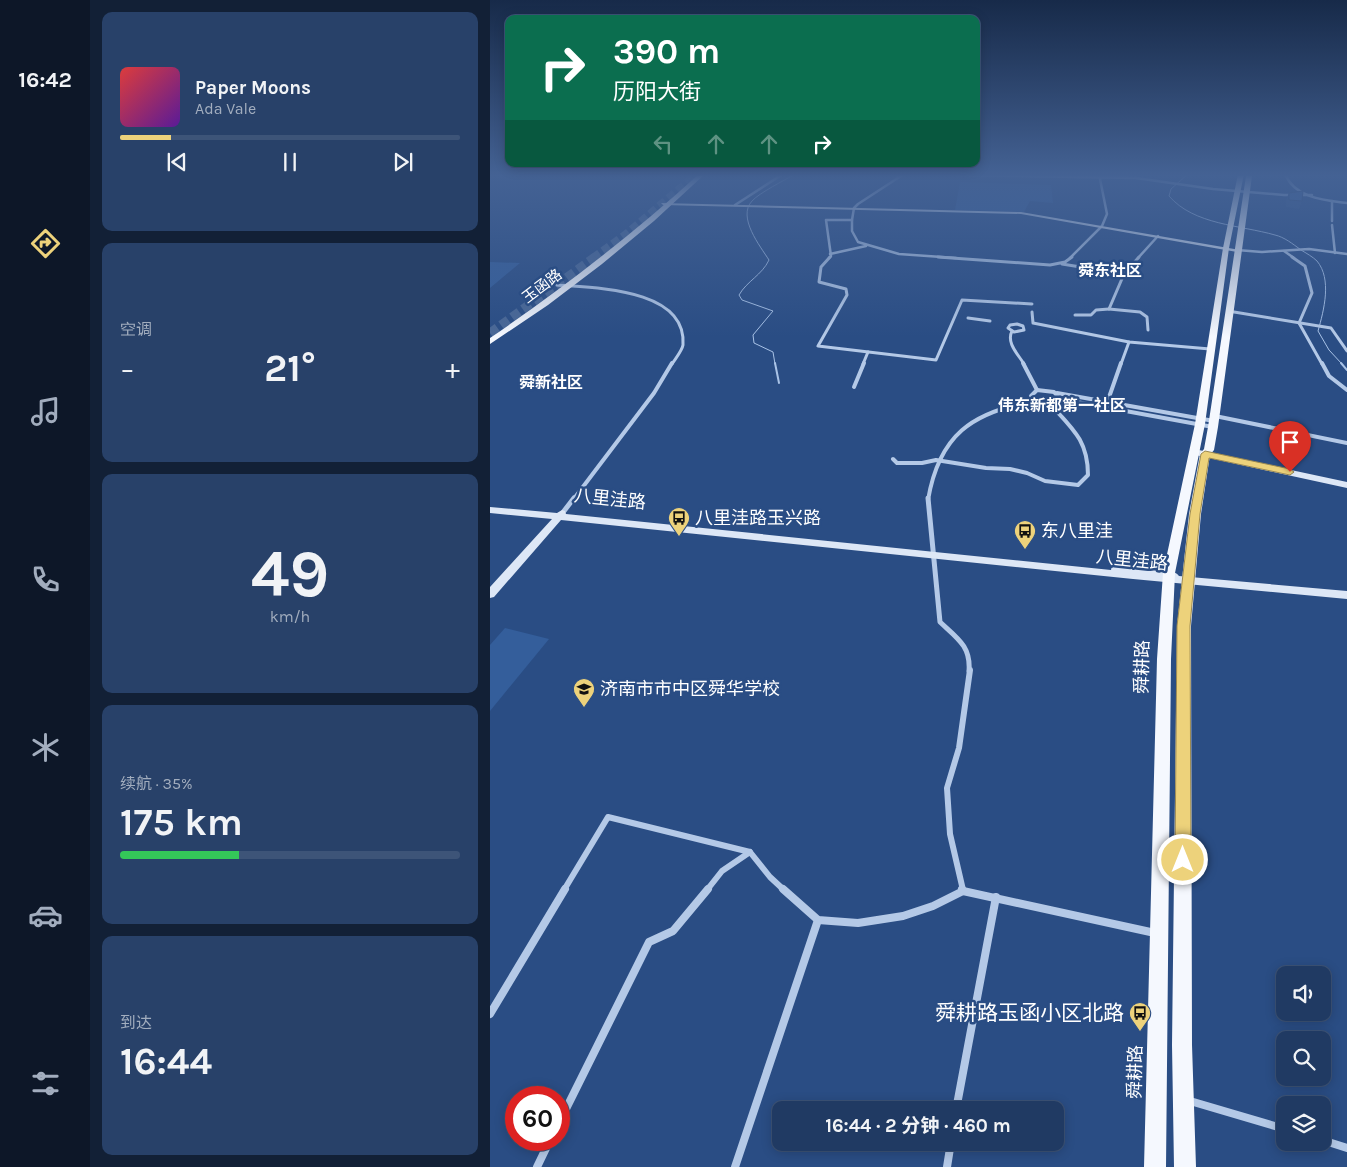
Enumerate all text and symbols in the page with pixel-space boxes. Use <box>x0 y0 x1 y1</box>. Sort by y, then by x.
text: 390 m <box>613 31 720 72</box>
icon: right <box>530 35 595 100</box>
text: 16:42 <box>18 67 72 93</box>
text: Paper Moons <box>195 77 311 99</box>
text: 历阳大街 <box>613 79 701 105</box>
text: Ada Vale <box>195 99 256 118</box>
icon: left <box>649 130 677 158</box>
icon: ahead <box>702 130 730 158</box>
icon: ahead <box>755 130 783 158</box>
icon: right <box>808 130 836 158</box>
icon: previous <box>163 148 191 176</box>
icon: pause <box>276 148 304 176</box>
icon: next <box>389 148 417 176</box>
icon: directions <box>28 226 63 261</box>
district label: 舜东社区 <box>1078 261 1142 280</box>
street label: 玉函路 <box>519 265 565 307</box>
text: 空调 <box>120 320 152 339</box>
text: 21° <box>264 346 316 391</box>
text: − <box>120 352 135 385</box>
text: + <box>445 352 460 385</box>
district label: 舜新社区 <box>519 373 583 392</box>
icon: music <box>28 394 63 429</box>
district label: 伟东新都第一社区 <box>998 396 1126 415</box>
pin <box>1269 421 1311 472</box>
icon: arrive <box>1276 428 1304 456</box>
street label: 八里洼路 <box>573 484 647 514</box>
bus stop icon: 八里洼路玉兴路 <box>667 506 691 537</box>
place label: 八里洼路玉兴路 <box>695 507 821 529</box>
bus stop icon: 东八里洼 <box>1013 519 1037 550</box>
place label: 东八里洼 <box>1041 520 1113 542</box>
text: 49 <box>251 536 329 612</box>
street label: 八里洼路 <box>1095 545 1169 575</box>
icon: phone <box>28 562 63 597</box>
text: km/h <box>270 607 310 626</box>
street label: 舜耕路 <box>1131 640 1153 694</box>
school or university icon: 济南市市中区舜华学校 <box>572 677 596 708</box>
place label: 济南市市中区舜华学校 <box>600 678 780 700</box>
icon: climate <box>28 730 63 765</box>
text: 续航 · 35% <box>120 774 193 793</box>
text: 175 km <box>120 800 243 845</box>
position arrow <box>1156 833 1208 885</box>
icon: car <box>28 898 63 933</box>
map controls <box>1276 966 1331 1151</box>
button: sound <box>1276 966 1331 1021</box>
place label: 舜耕路玉函小区北路 <box>935 1001 1124 1025</box>
bus stop icon: 舜耕路玉函小区北路 <box>1128 1001 1152 1032</box>
text: 到达 <box>120 1013 152 1032</box>
button: search <box>1276 1031 1331 1086</box>
text: 16:44 <box>120 1039 212 1084</box>
street label: 舜耕路 <box>1124 1045 1146 1099</box>
icon: filters <box>28 1066 63 1101</box>
speed limit sign: 60 <box>505 1086 570 1151</box>
button: layers <box>1276 1096 1331 1151</box>
text: 16:44 · 2 分钟 · 460 m <box>825 1115 1011 1137</box>

